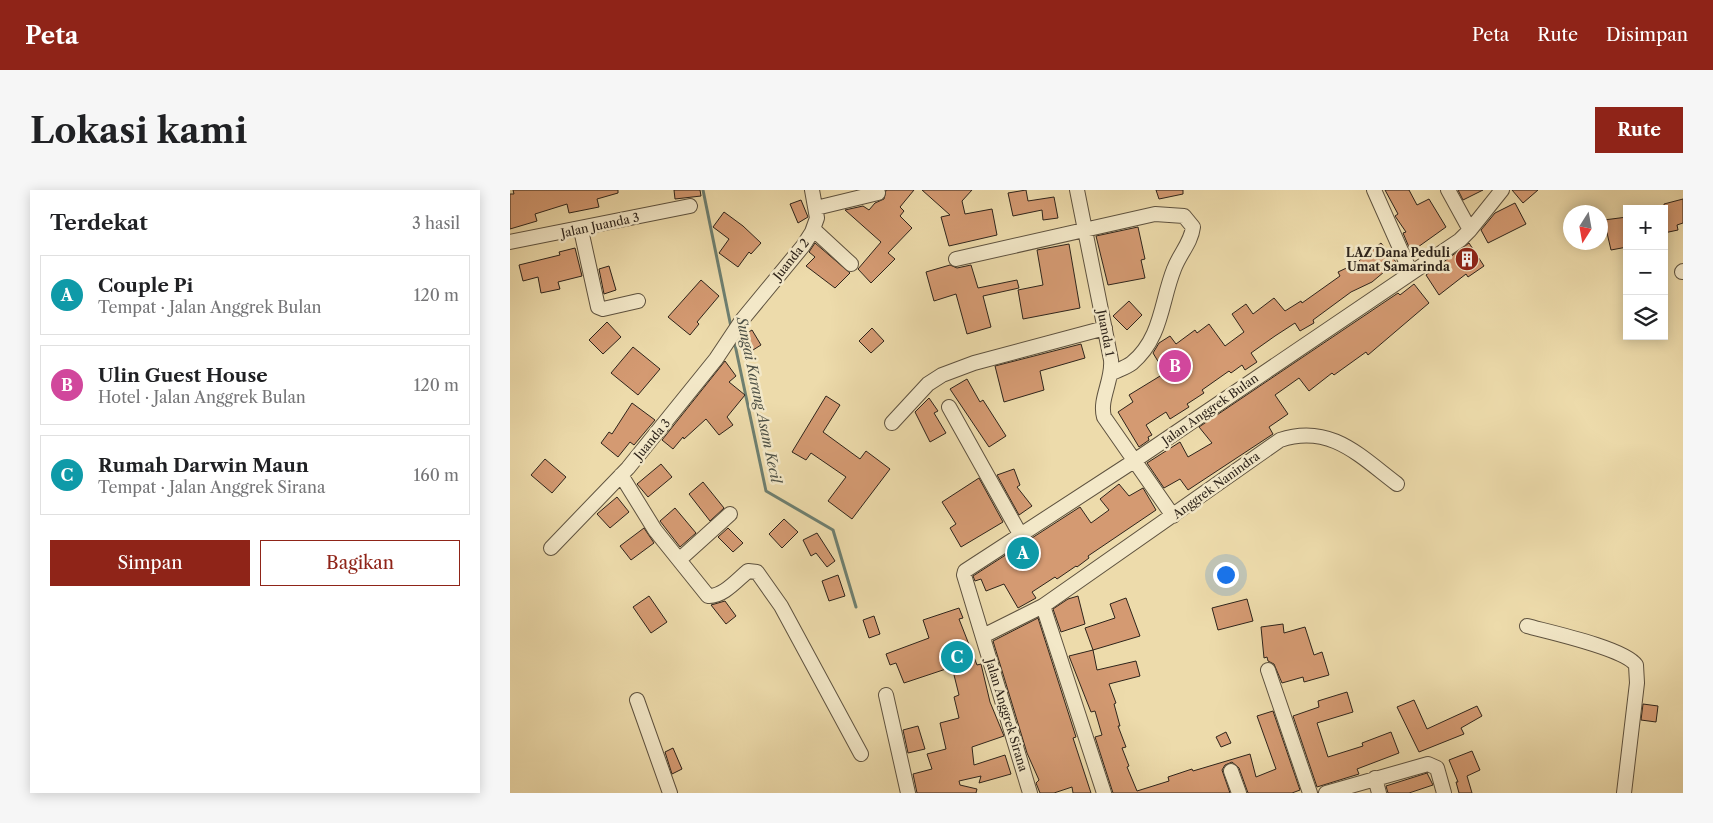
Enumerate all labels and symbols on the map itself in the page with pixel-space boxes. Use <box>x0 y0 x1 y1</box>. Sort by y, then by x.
north arrow <box>1563 205 1608 250</box>
street label: Jalan Juanda 3 <box>558 209 641 241</box>
street label: Juanda 2 <box>769 235 812 284</box>
place label: LAZ Dana Peduli Umat Samarinda <box>1346 245 1451 274</box>
building icon: LAZ Dana Peduli Umat Samarinda <box>1454 246 1480 272</box>
street label: Juanda 1 <box>1094 306 1118 358</box>
water label: Sungai Karang Asam Kecil <box>732 314 786 486</box>
pin: B <box>1159 347 1191 385</box>
street label: Jalan Anggrek Bulan <box>1157 370 1261 449</box>
street label: Juanda 3 <box>629 416 673 464</box>
street label: Anggrek Nanindra <box>1169 448 1263 522</box>
pin: A <box>1007 534 1039 572</box>
your location <box>1213 562 1239 588</box>
pin: C <box>941 638 973 676</box>
street label: Jalan Anggrek Sirana <box>982 655 1031 774</box>

